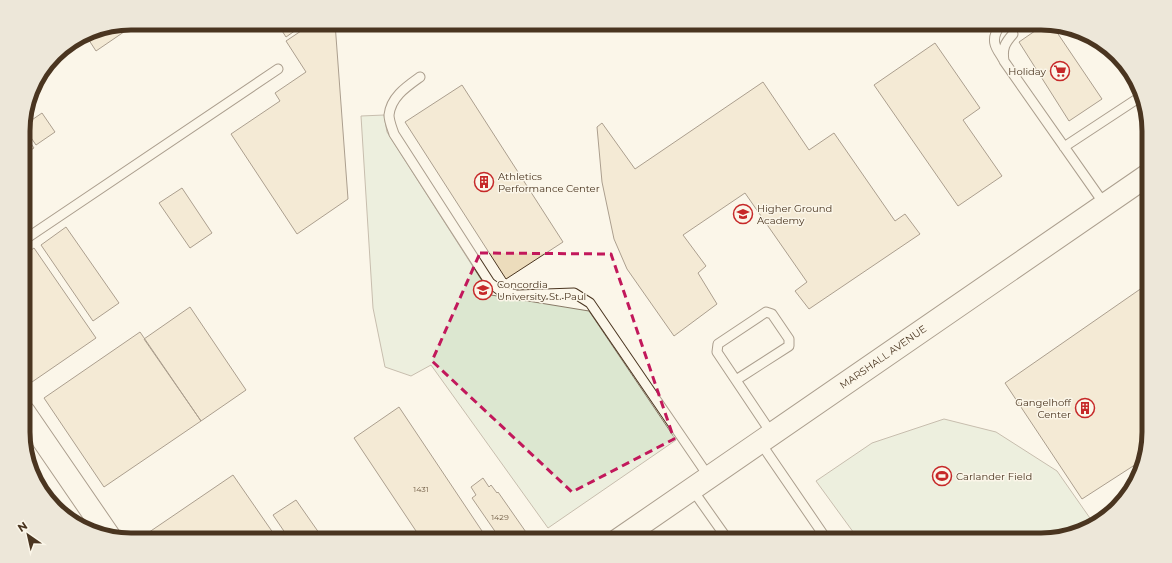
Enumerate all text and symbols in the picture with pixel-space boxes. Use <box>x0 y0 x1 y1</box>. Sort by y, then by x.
supermarket icon: Holiday <box>1049 60 1071 82</box>
place label: Holiday <box>1008 65 1047 78</box>
place label: Athletics Performance Center <box>498 170 600 195</box>
building icon: Athletics Performance Center <box>473 171 495 193</box>
place label: Higher Ground Academy <box>757 202 832 227</box>
school or university icon: Higher Ground Academy <box>732 203 754 225</box>
place label: Concordia University St. Paul <box>497 278 586 303</box>
school or university icon: Concordia University St. Paul <box>472 279 494 301</box>
street label: MARSHALL AVENUE <box>837 322 929 392</box>
place label: Gangelhoff Center <box>1015 396 1072 421</box>
building icon: Gangelhoff Center <box>1074 397 1096 419</box>
sports icon: Carlander Field <box>931 465 953 487</box>
place label: Carlander Field <box>956 470 1032 483</box>
house number: 1431 <box>413 484 429 494</box>
house number: 1429 <box>491 512 509 522</box>
north arrow <box>8 515 48 555</box>
text: N <box>15 518 30 535</box>

